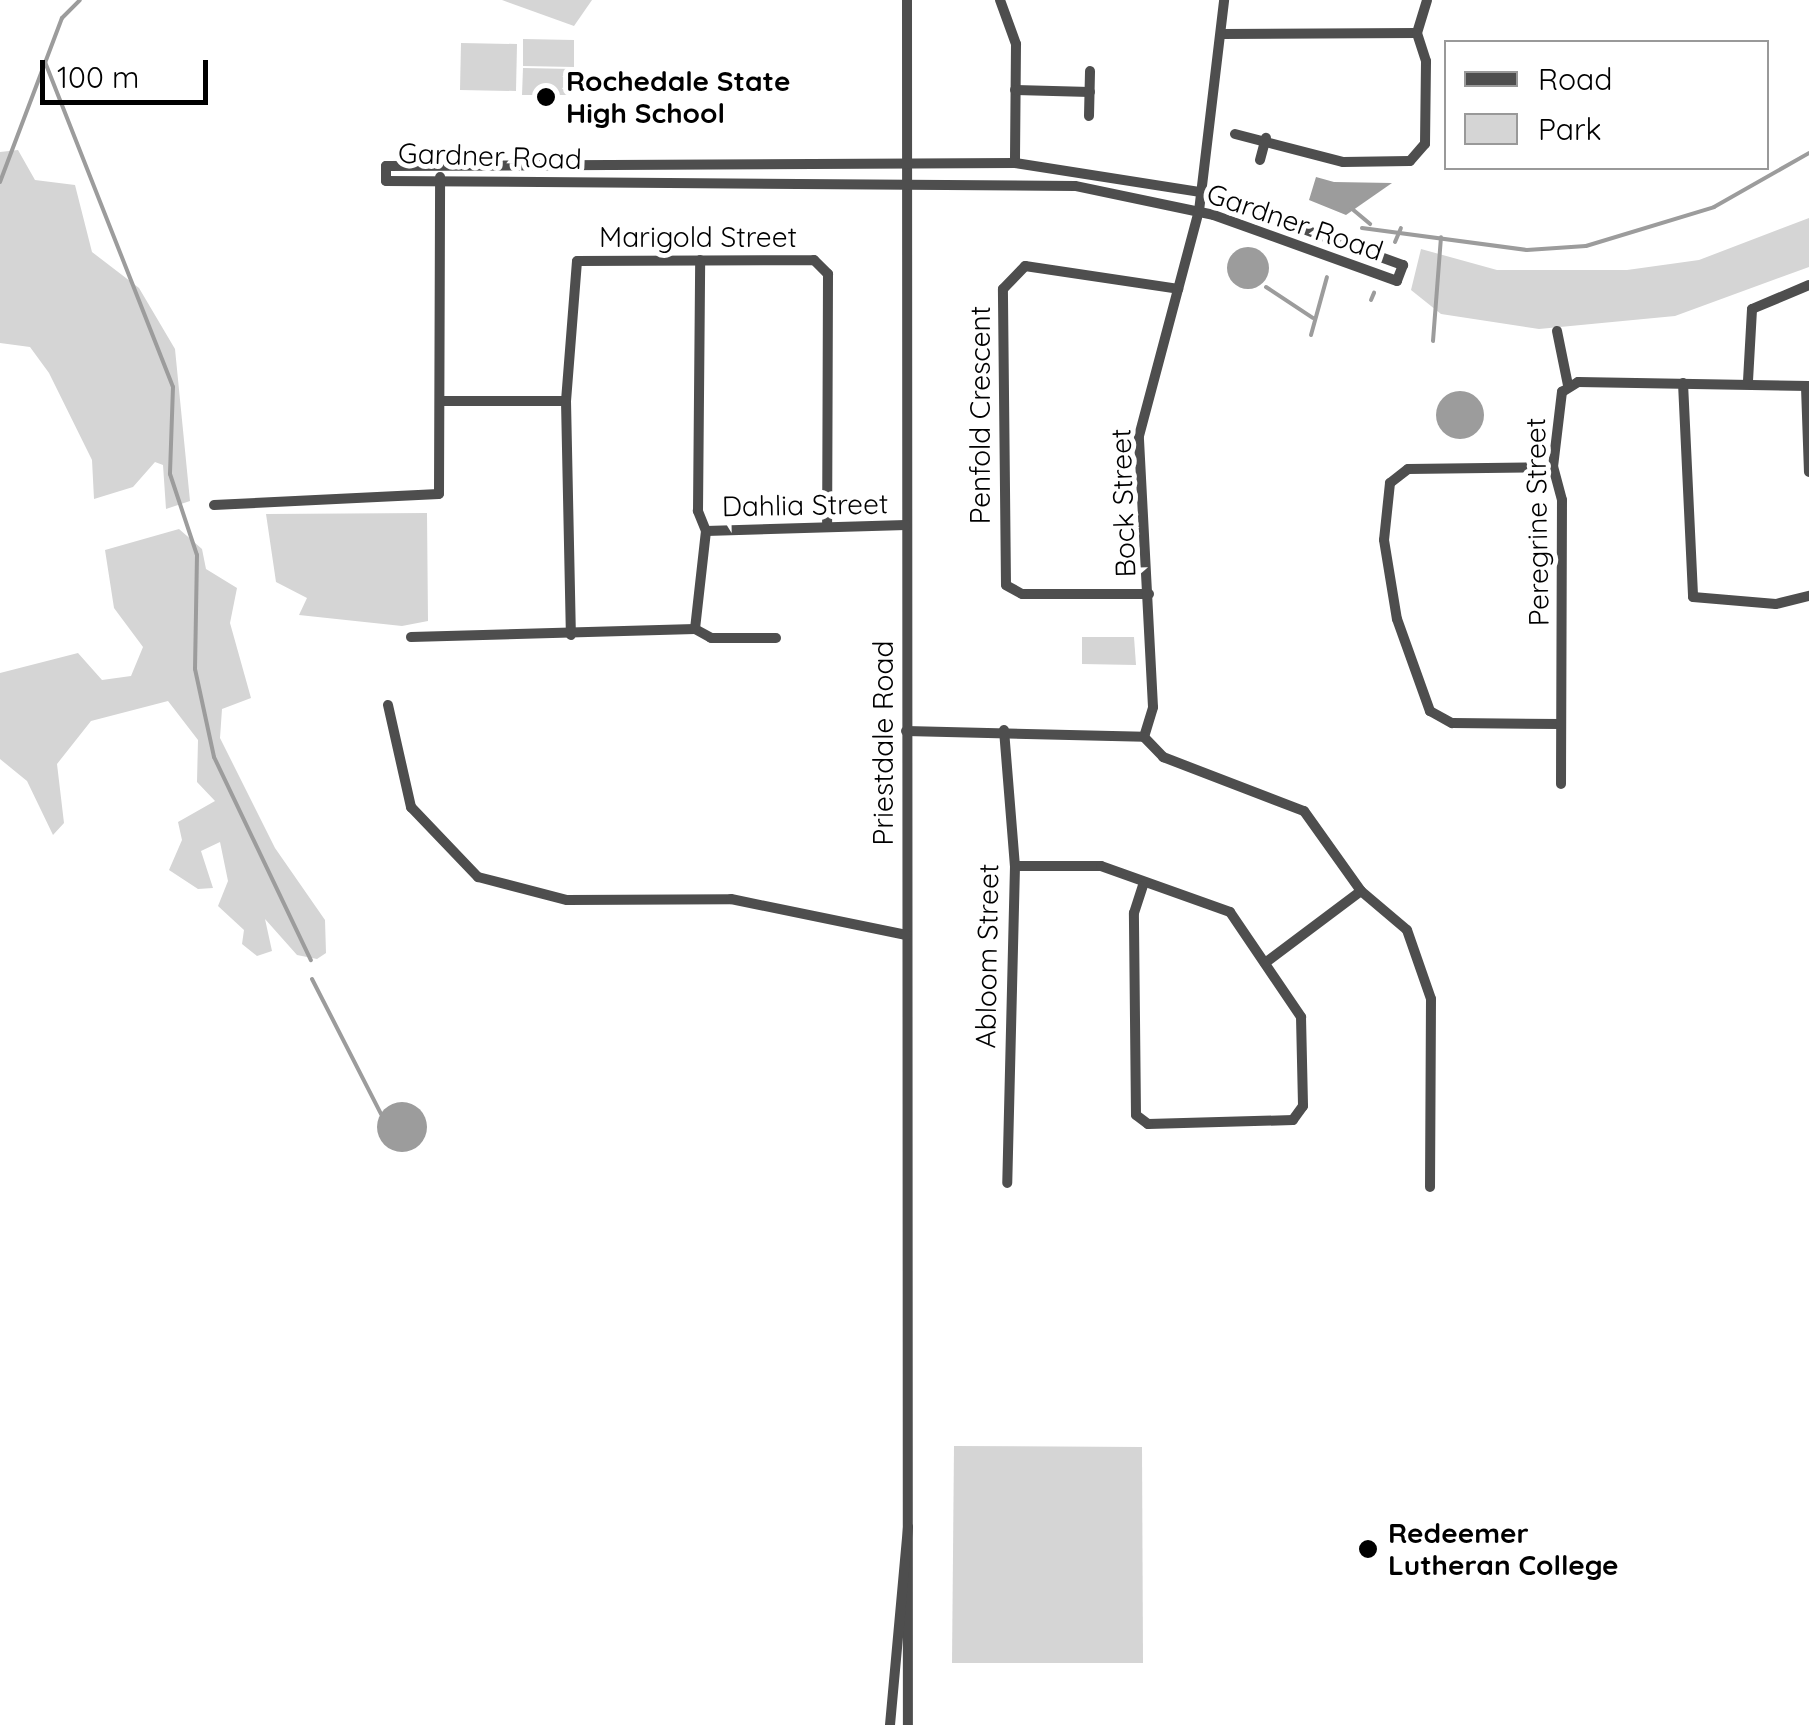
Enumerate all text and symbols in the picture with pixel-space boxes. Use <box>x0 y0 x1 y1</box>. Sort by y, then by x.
scale bar <box>45 40 212 102</box>
legend <box>1444 40 1769 170</box>
text: 100 m <box>57 58 139 96</box>
text: Road <box>1538 60 1612 98</box>
place label: Rochedale State High School <box>566 64 790 130</box>
marker: Rochedale State High School <box>535 86 557 108</box>
text: Park <box>1538 110 1602 148</box>
street label: Gardner Road <box>398 136 582 176</box>
street label: Gardner Road <box>1203 176 1387 268</box>
street label: Marigold Street <box>599 220 797 254</box>
street label: Penfold Crescent <box>963 306 997 524</box>
street label: Peregrine Street <box>1518 417 1556 627</box>
street label: Bock Street <box>1104 428 1142 578</box>
street label: Dahlia Street <box>721 487 889 523</box>
street label: Priestdale Road <box>866 641 900 845</box>
street label: Abloom Street <box>969 863 1005 1049</box>
place label: Redeemer Lutheran College <box>1388 1516 1619 1582</box>
marker: Redeemer Lutheran College <box>1357 1538 1379 1560</box>

